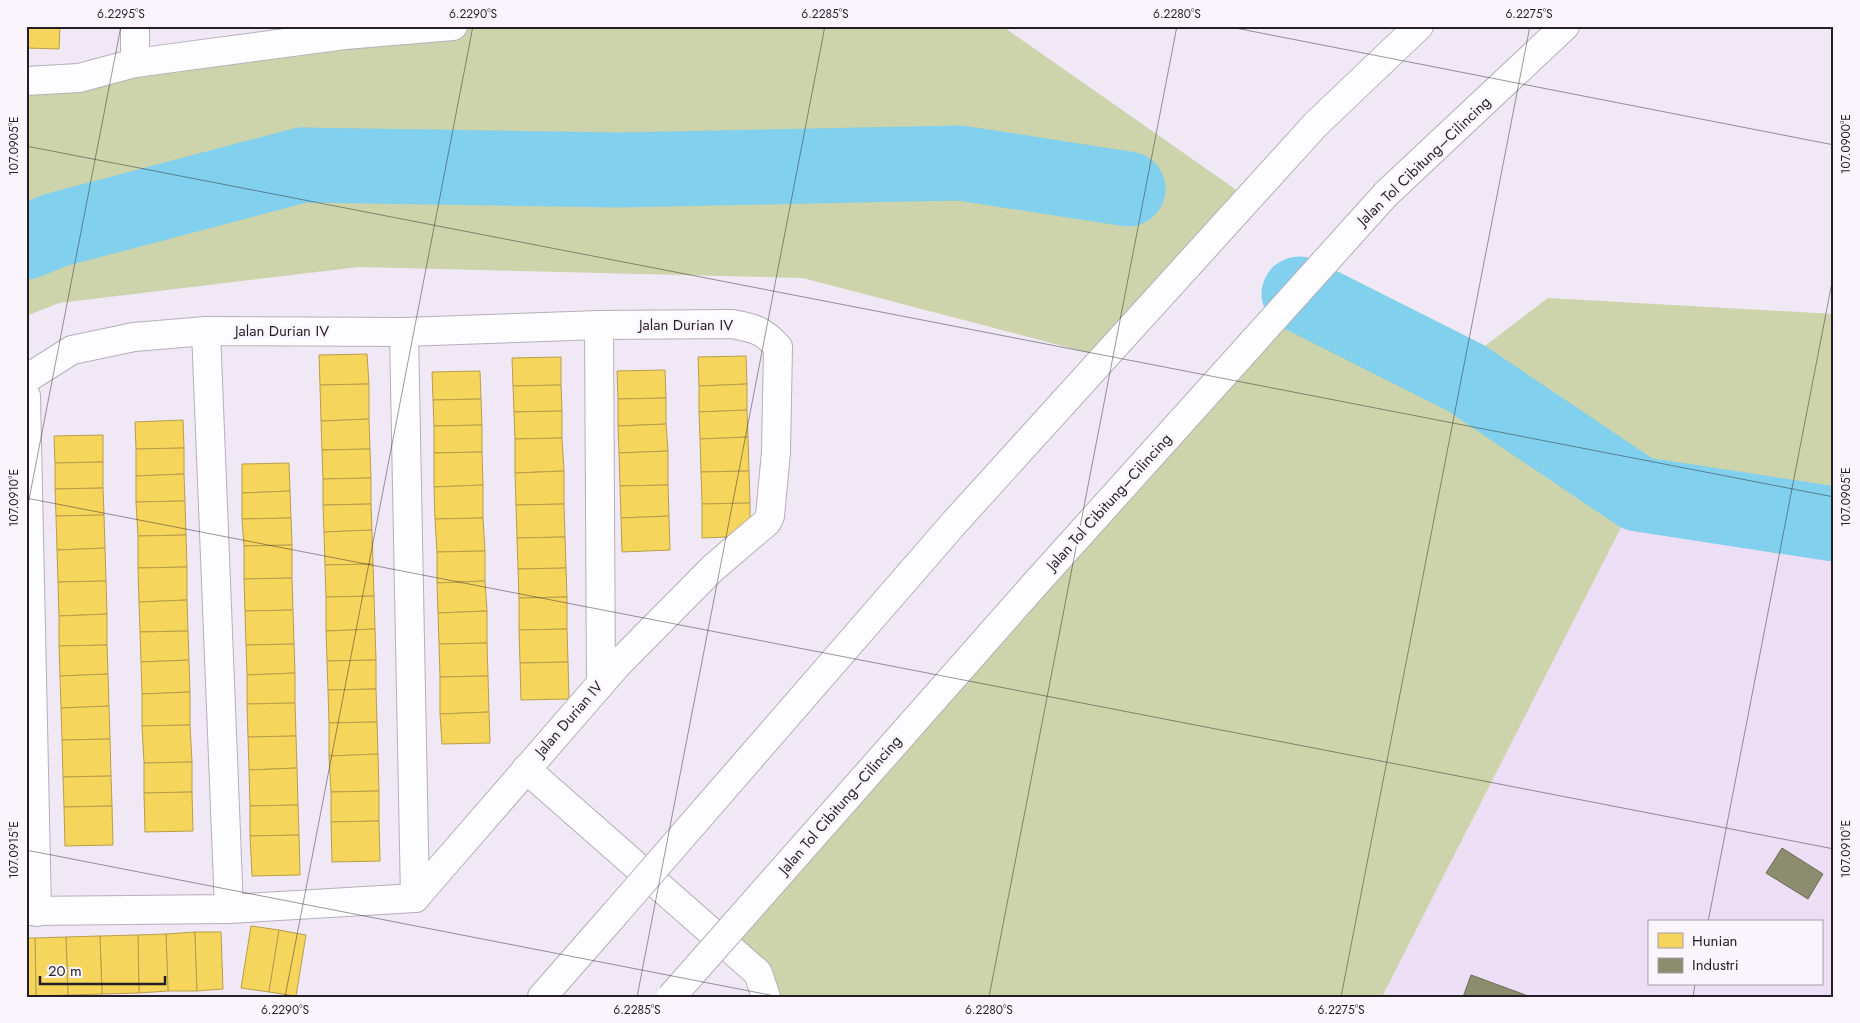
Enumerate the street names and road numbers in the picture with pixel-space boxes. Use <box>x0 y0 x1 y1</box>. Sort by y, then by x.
street label: Jalan Tol Cibitung–Cilincing <box>1351 91 1496 232</box>
street label: Jalan Durian IV <box>637 314 733 336</box>
street label: Jalan Durian IV <box>233 320 329 342</box>
street label: Jalan Tol Cibitung–Cilincing <box>1040 428 1177 577</box>
street label: Jalan Durian IV <box>529 676 608 763</box>
street label: Jalan Tol Cibitung–Cilincing <box>772 731 907 881</box>

